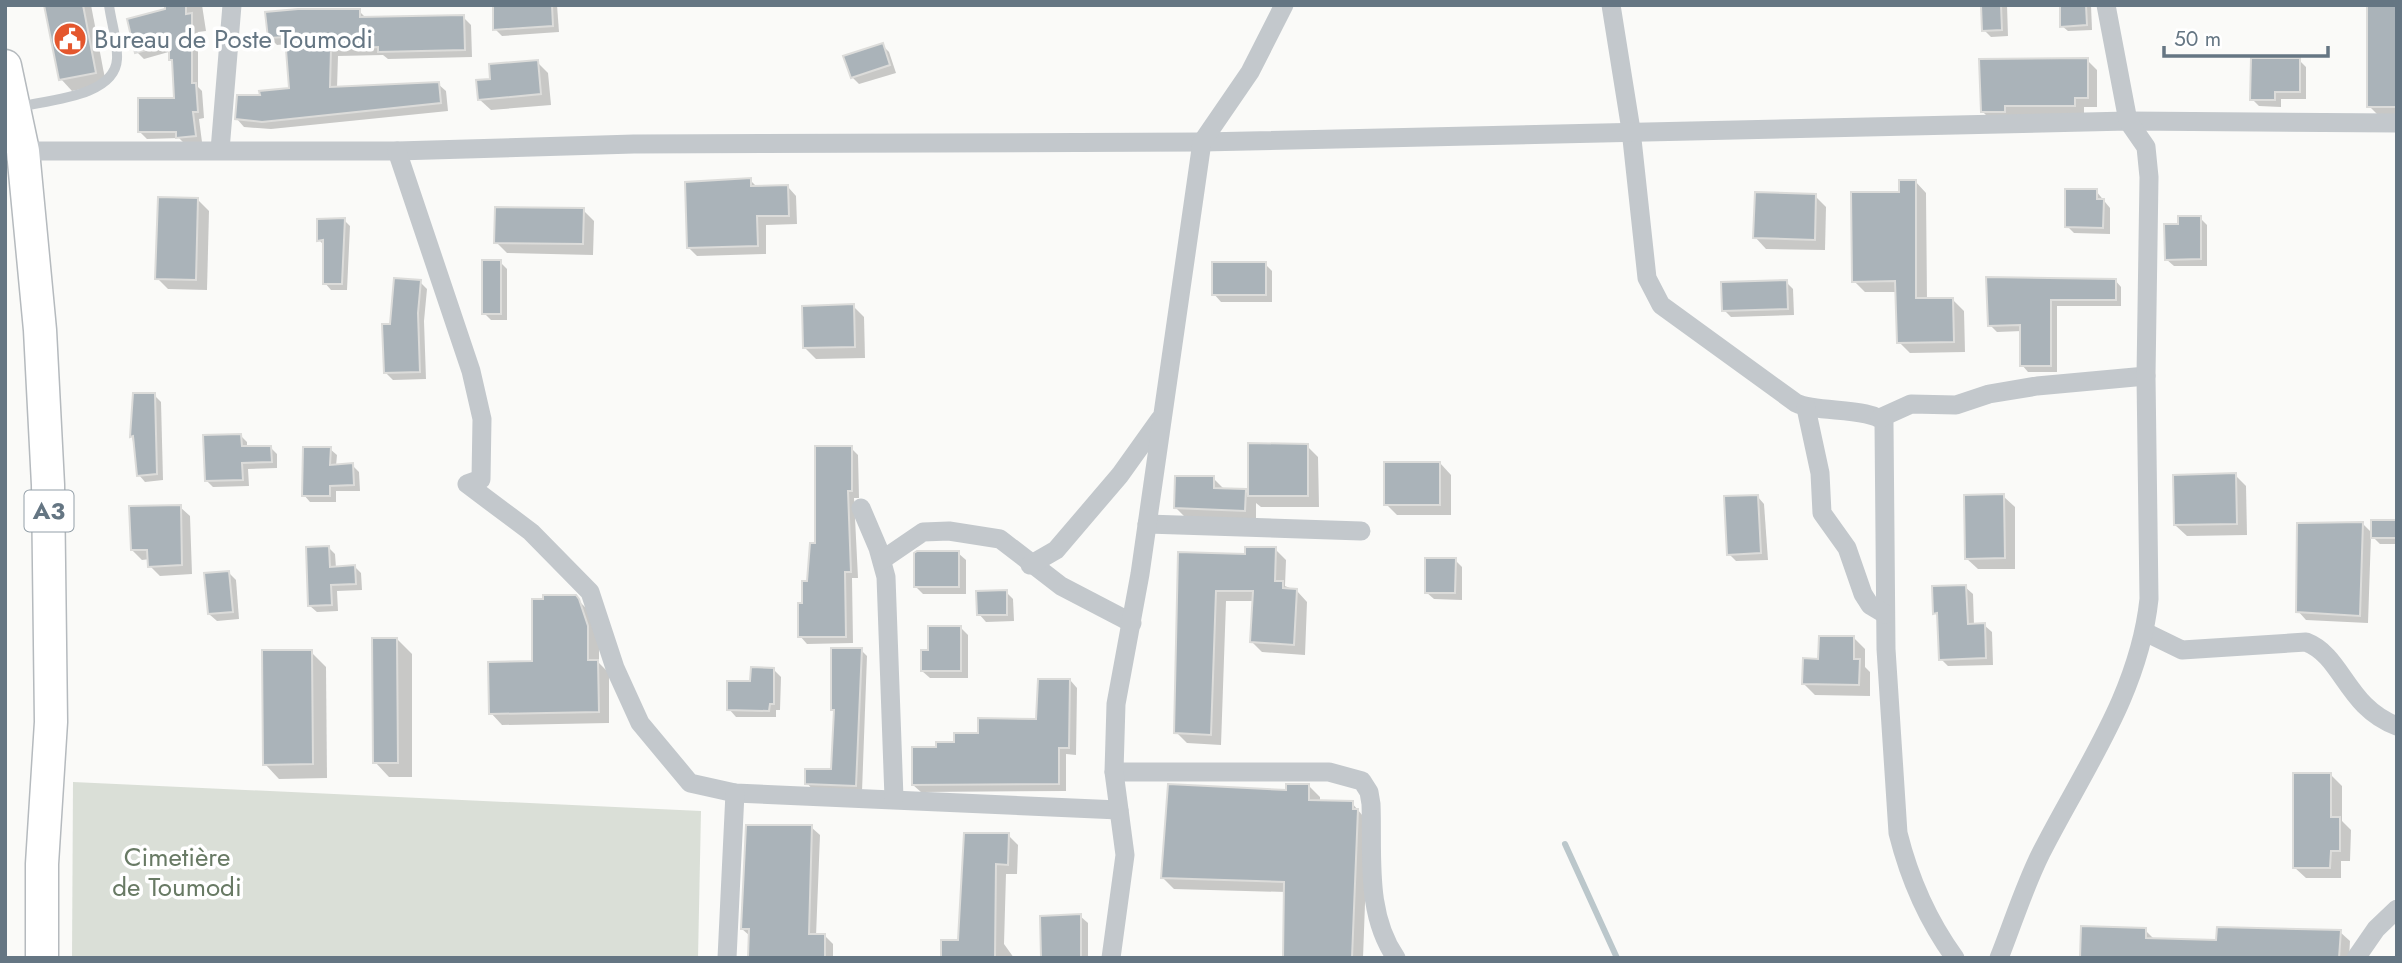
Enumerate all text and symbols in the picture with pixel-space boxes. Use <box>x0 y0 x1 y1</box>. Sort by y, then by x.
scale bar <box>2164 14 2328 58</box>
public building icon: Bureau de Poste Toumodi <box>51 20 89 58</box>
place label: Bureau de Poste Toumodi <box>94 20 373 58</box>
text: 50 m <box>2174 24 2221 54</box>
road number: A3 <box>24 490 74 532</box>
park label: Cimetière de Toumodi <box>112 838 242 906</box>

